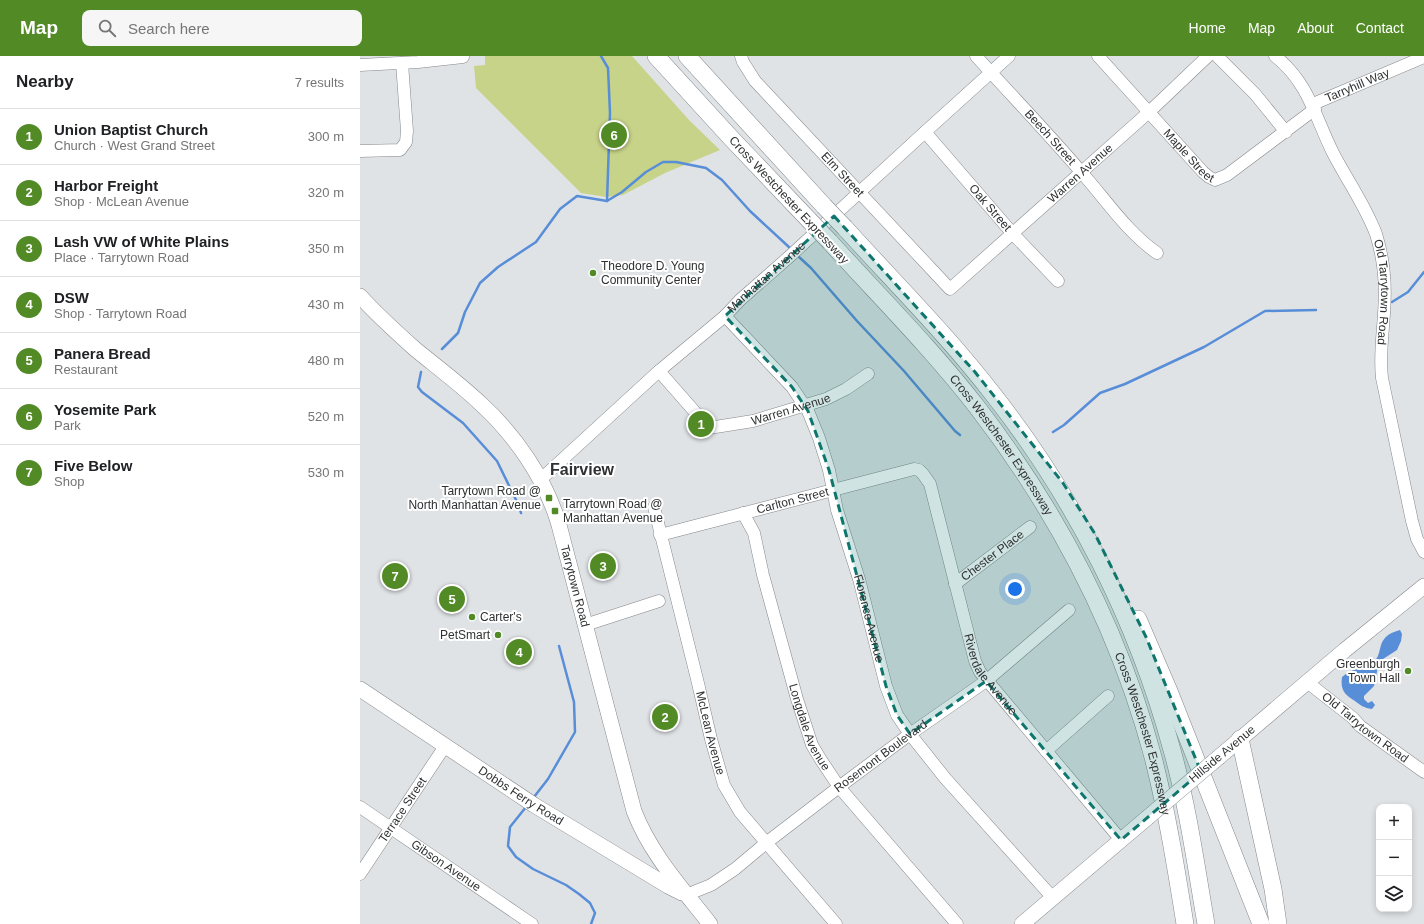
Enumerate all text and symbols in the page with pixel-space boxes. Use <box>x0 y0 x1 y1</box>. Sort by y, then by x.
search box <box>82 10 362 46</box>
text: Map <box>20 17 58 38</box>
icon: search <box>96 17 118 39</box>
text: Search here <box>128 20 210 37</box>
text: Home <box>1189 20 1226 36</box>
text: Map <box>1248 20 1275 36</box>
text: About <box>1297 20 1334 36</box>
text: Contact <box>1356 20 1404 36</box>
street label: Tarryhill Way <box>1323 66 1391 105</box>
text: Nearby <box>16 72 74 91</box>
text: 7 results <box>295 75 344 90</box>
street label: Beech Street <box>1022 107 1079 168</box>
pin: 6 <box>601 120 627 150</box>
text: Union Baptist Church <box>54 121 208 138</box>
street label: Maple Street <box>1161 126 1217 186</box>
text: 1 <box>25 129 33 144</box>
text: 300 m <box>308 129 344 144</box>
street label: Cross Westchester Expressway <box>726 133 852 267</box>
text: Church · West Grand Street <box>54 138 215 153</box>
street label: Warren Avenue <box>1045 141 1116 206</box>
street label: Elm Street <box>818 149 867 200</box>
text: Harbor Freight <box>54 177 158 194</box>
street label: Oak Street <box>966 181 1015 235</box>
text: 2 <box>25 185 33 200</box>
text: 320 m <box>308 185 344 200</box>
text: Shop · McLean Avenue <box>54 194 189 209</box>
text: Lash VW of White Plains <box>54 233 229 250</box>
street label: Manhattan Avenue <box>724 238 808 316</box>
street label: Old Tarrytown Road <box>1371 238 1392 345</box>
text: 3 <box>25 241 33 256</box>
text: 350 m <box>308 241 344 256</box>
text: Place · Tarrytown Road <box>54 250 189 265</box>
place label: Theodore D. Young Community Center <box>601 259 704 287</box>
marker: Theodore D. Young Community Center <box>588 268 598 278</box>
text: DSW <box>54 289 89 306</box>
text: 4 <box>25 297 33 312</box>
text: 430 m <box>308 297 344 312</box>
text: Shop · Tarrytown Road <box>54 306 187 321</box>
text: Panera Bread <box>54 345 151 362</box>
text: 5 <box>25 353 33 368</box>
text: 480 m <box>308 353 344 368</box>
text: Restaurant <box>54 362 118 377</box>
street label: Cross Westchester Expressway <box>947 372 1056 518</box>
street label: Warren Avenue <box>750 391 833 428</box>
text: Yosemite Park <box>54 401 156 418</box>
text: 6 <box>25 409 33 424</box>
text: 520 m <box>308 409 344 424</box>
pin: 1 <box>688 409 714 439</box>
text: Park <box>54 418 81 433</box>
text: Five Below <box>54 457 132 474</box>
district label: Fairview <box>550 461 615 478</box>
text: 7 <box>25 465 33 480</box>
text: 530 m <box>308 465 344 480</box>
text: Shop <box>54 474 84 489</box>
place label: Tarrytown Road @ North Manhattan Avenue <box>408 484 541 512</box>
street label: Carlton Street <box>755 484 831 517</box>
marker: Tarrytown Road @ North Manhattan Avenue <box>544 493 554 503</box>
place label: Tarrytown Road @ Manhattan Avenue <box>563 497 663 525</box>
marker: Tarrytown Road @ Manhattan Avenue <box>550 506 560 516</box>
street label: Chester Place <box>958 527 1027 584</box>
street label: Tarrytown Road <box>558 543 592 628</box>
pin: 3 <box>590 551 616 581</box>
pin: 7 <box>382 561 408 591</box>
street label: Florence Avenue <box>851 573 887 664</box>
your location <box>1005 579 1025 599</box>
pin: 5 <box>439 584 465 614</box>
place label: Carter's <box>480 610 522 624</box>
marker: Carter's <box>467 612 477 622</box>
place label: PetSmart <box>440 628 491 642</box>
marker: PetSmart <box>493 630 503 640</box>
street label: Riverdale Avenue <box>961 632 1020 718</box>
pin: 4 <box>506 637 532 667</box>
street label: Cross Westchester Expressway <box>1112 650 1173 816</box>
place label: Greenburgh Town Hall <box>1336 657 1400 685</box>
marker: Greenburgh Town Hall <box>1403 666 1413 676</box>
street label: Longdale Avenue <box>786 682 833 773</box>
street label: Old Tarrytown Road <box>1319 689 1411 766</box>
street label: McLean Avenue <box>693 690 728 777</box>
pin: 2 <box>652 702 678 732</box>
street label: Rosemont Boulevard <box>831 717 930 795</box>
street label: Hillside Avenue <box>1186 722 1258 786</box>
street label: Dobbs Ferry Road <box>476 763 566 828</box>
street label: Terrace Street <box>376 774 430 845</box>
map controls <box>1376 804 1412 912</box>
button: + <box>1376 804 1412 840</box>
street label: Gibson Avenue <box>408 837 484 894</box>
button: − <box>1376 840 1412 876</box>
button: layers <box>1376 876 1412 912</box>

